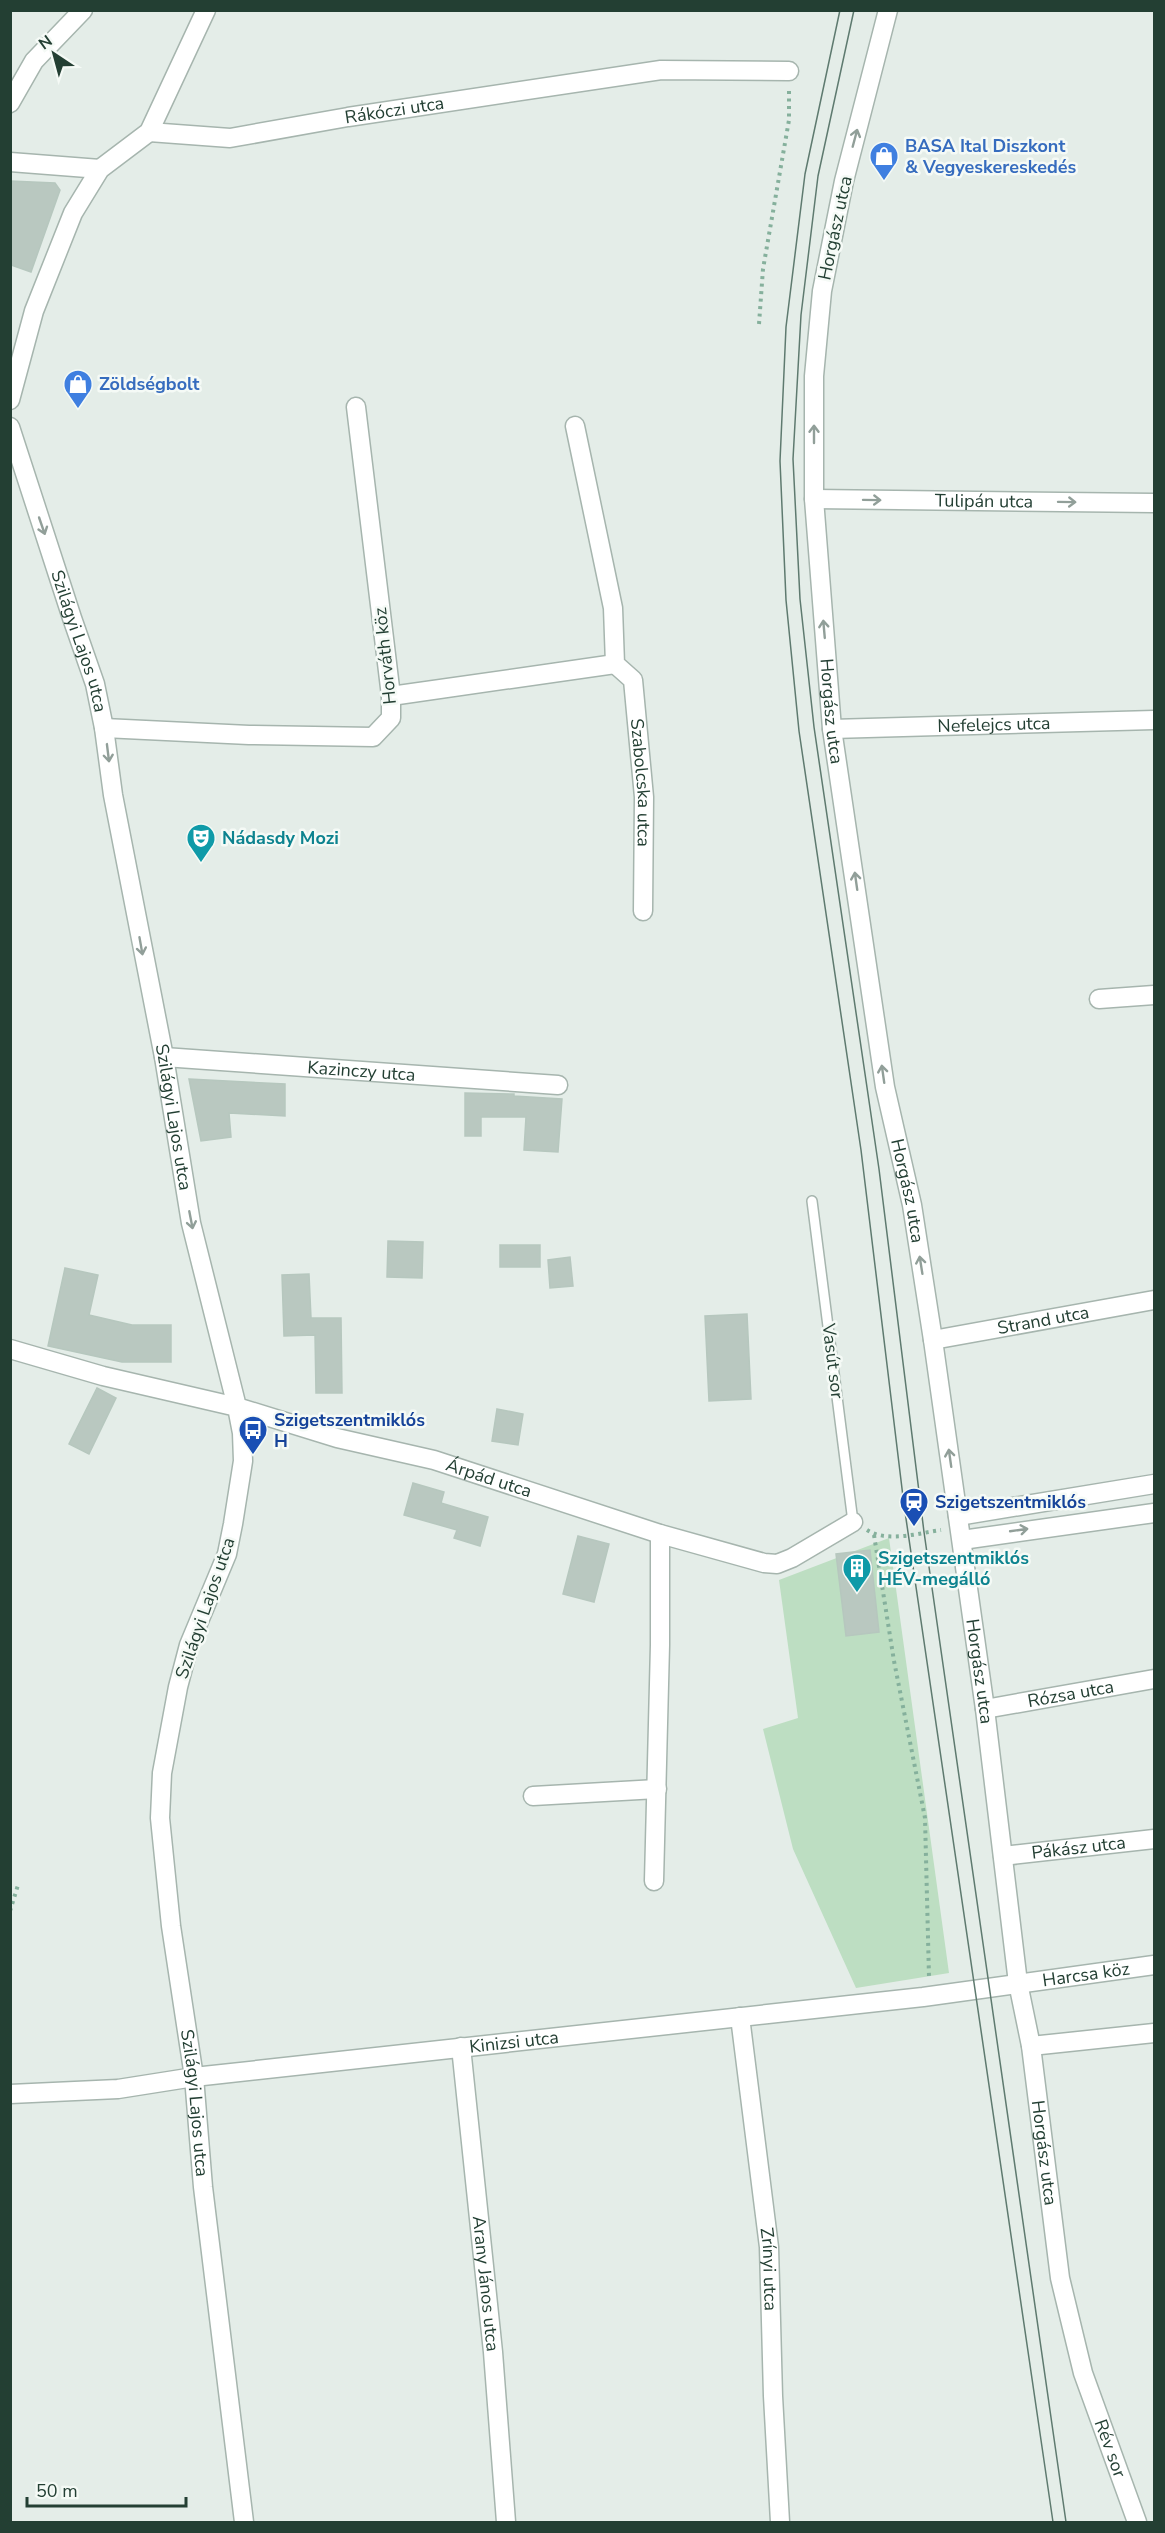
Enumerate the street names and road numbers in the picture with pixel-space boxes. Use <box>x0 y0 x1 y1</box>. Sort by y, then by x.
street label: Rákóczi utca <box>343 91 446 129</box>
street label: Horgász utca <box>812 174 858 282</box>
street label: Tulipán utca <box>935 488 1033 514</box>
street label: Szilágyi Lajos utca <box>45 567 112 714</box>
street label: Horváth köz <box>368 606 402 706</box>
street label: Horgász utca <box>815 658 849 765</box>
street label: Nefelejcs utca <box>937 711 1051 738</box>
street label: Szabolcska utca <box>625 717 656 847</box>
street label: Szilágyi Lajos utca <box>150 1042 198 1192</box>
street label: Kazinczy utca <box>307 1055 416 1087</box>
street label: Horgász utca <box>885 1136 930 1245</box>
street label: Strand utca <box>995 1300 1091 1340</box>
street label: Vasút sor <box>816 1321 850 1401</box>
street label: Árpád utca <box>443 1453 535 1503</box>
street label: Szilágyi Lajos utca <box>170 1534 240 1682</box>
street label: Horgász utca <box>960 1617 999 1725</box>
street label: Rózsa utca <box>1026 1674 1116 1713</box>
street label: Pákász utca <box>1030 1830 1127 1865</box>
street label: Harcsa köz <box>1041 1957 1131 1992</box>
street label: Kinizsi utca <box>468 2025 560 2059</box>
street label: Szilágyi Lajos utca <box>175 2028 214 2178</box>
street label: Horgász utca <box>1026 2099 1063 2207</box>
street label: Arany János utca <box>467 2215 505 2353</box>
street label: Zrínyi utca <box>755 2226 783 2311</box>
street label: Rév sor <box>1089 2416 1132 2481</box>

